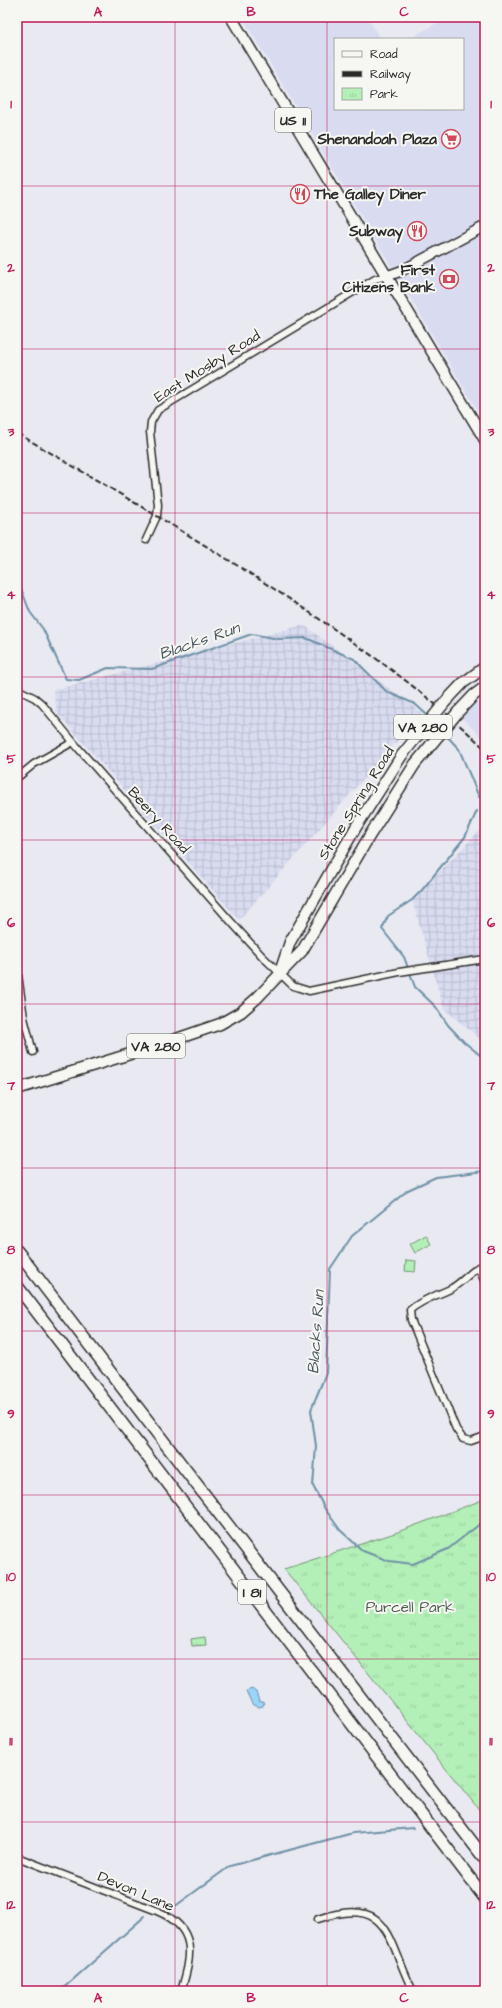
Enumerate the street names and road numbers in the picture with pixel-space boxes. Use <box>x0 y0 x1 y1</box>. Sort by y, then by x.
road number: US 11 <box>275 108 311 132</box>
street label: East Mosby Road <box>150 325 265 408</box>
road number: VA 280 <box>394 715 452 739</box>
street label: Stone Spring Road <box>313 742 401 864</box>
street label: Beery Road <box>122 782 195 859</box>
road number: VA 280 <box>127 1034 185 1058</box>
road number: I 81 <box>238 1580 266 1604</box>
street label: Devon Lane <box>94 1866 177 1917</box>

